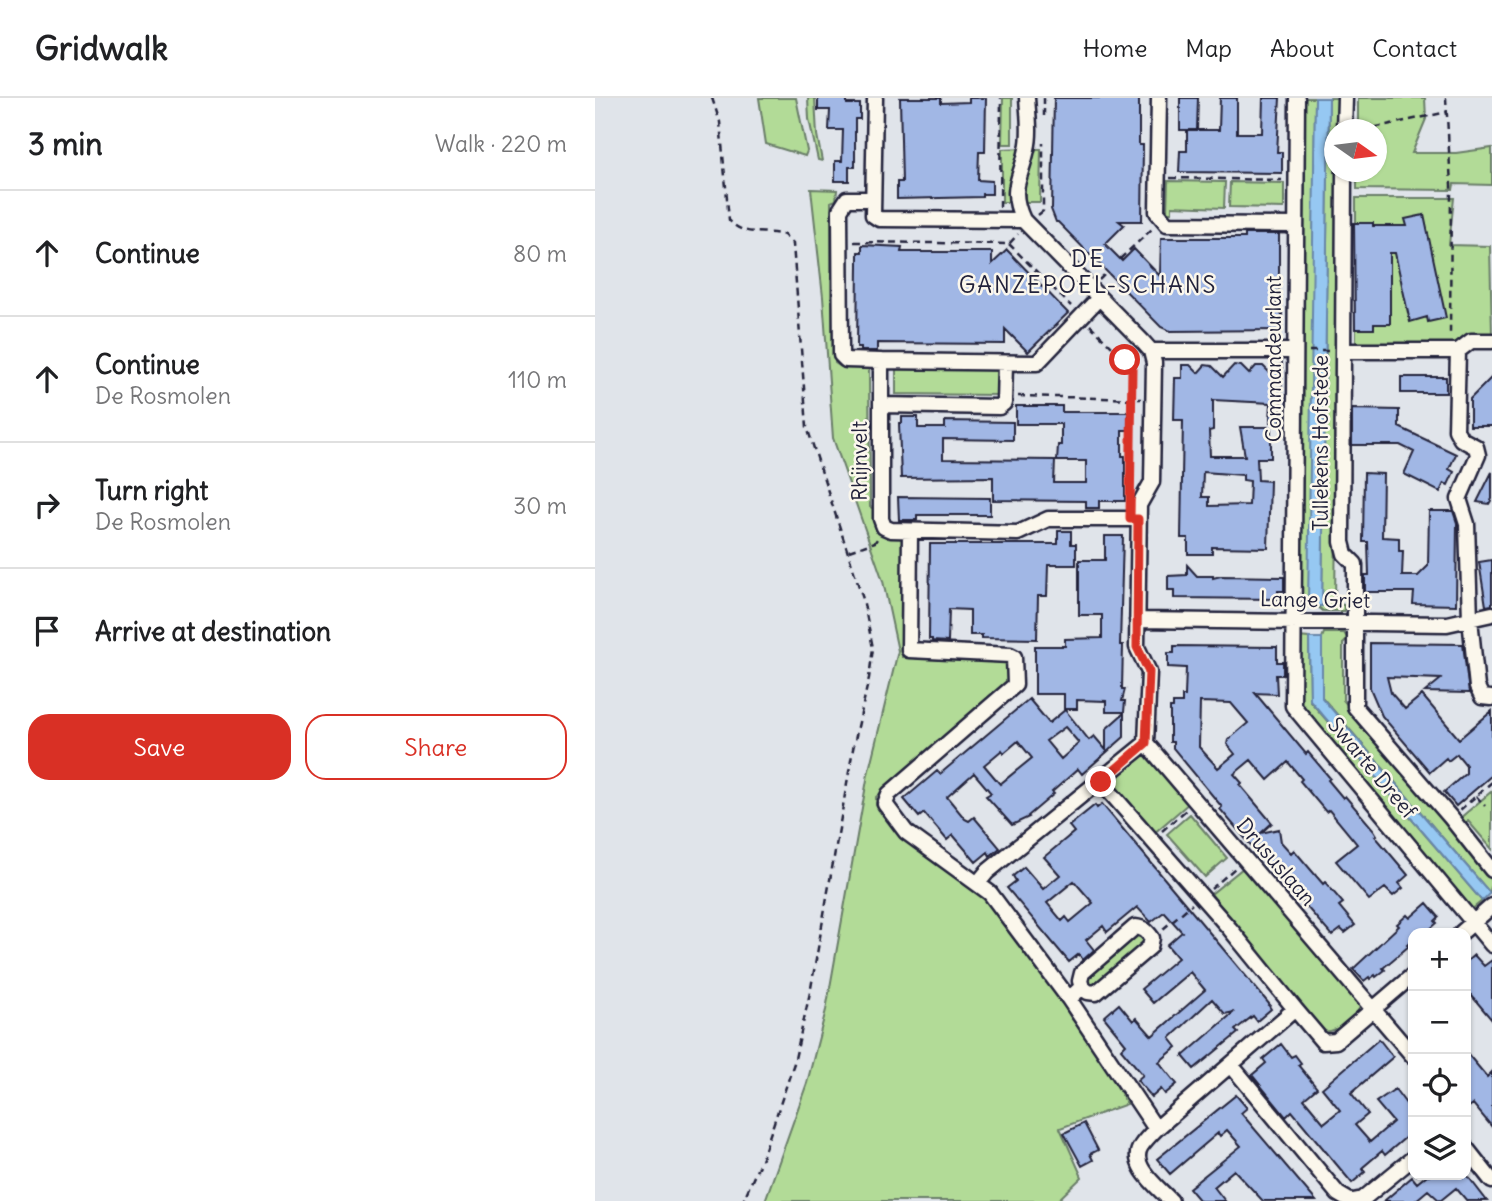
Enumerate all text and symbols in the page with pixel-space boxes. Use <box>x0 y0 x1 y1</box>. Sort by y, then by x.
text: Gridwalk <box>35 27 168 69</box>
text: Home <box>1083 33 1147 63</box>
text: Map <box>1185 33 1232 63</box>
text: About <box>1270 33 1334 63</box>
text: Contact <box>1372 33 1457 63</box>
north arrow <box>1324 119 1387 182</box>
text: 3 min <box>28 125 103 163</box>
text: Walk · 220 m <box>435 129 567 158</box>
icon: ahead <box>28 234 66 272</box>
text: Continue <box>95 237 200 270</box>
text: 80 m <box>513 239 567 268</box>
district label: DE GANZEPOEL-SCHANS <box>959 244 1217 299</box>
street label: Commandeurlant <box>1260 276 1287 442</box>
route start <box>1109 344 1140 375</box>
text: Continue <box>95 348 200 381</box>
street label: Tullekens Hofstede <box>1307 355 1334 531</box>
icon: ahead <box>28 360 66 398</box>
text: 110 m <box>508 365 567 394</box>
text: De Rosmolen <box>95 381 231 410</box>
street label: Rhijnvelt <box>846 421 873 501</box>
text: Turn right <box>95 474 208 507</box>
icon: right <box>28 486 66 524</box>
text: 30 m <box>513 491 567 520</box>
text: De Rosmolen <box>95 507 231 536</box>
street label: Lange Griet <box>1260 585 1370 614</box>
icon: arrive <box>28 612 66 650</box>
text: Arrive at destination <box>95 615 331 648</box>
street label: Swarte Dreef <box>1322 712 1423 825</box>
button: Save <box>28 714 291 780</box>
button: Share <box>305 714 567 780</box>
route end <box>1085 766 1116 797</box>
street label: Drususlaan <box>1231 812 1322 911</box>
map controls <box>1408 928 1471 1180</box>
button: + <box>1408 928 1471 991</box>
button: − <box>1408 991 1471 1054</box>
button: locate <box>1408 1054 1471 1117</box>
button: layers <box>1408 1117 1471 1180</box>

